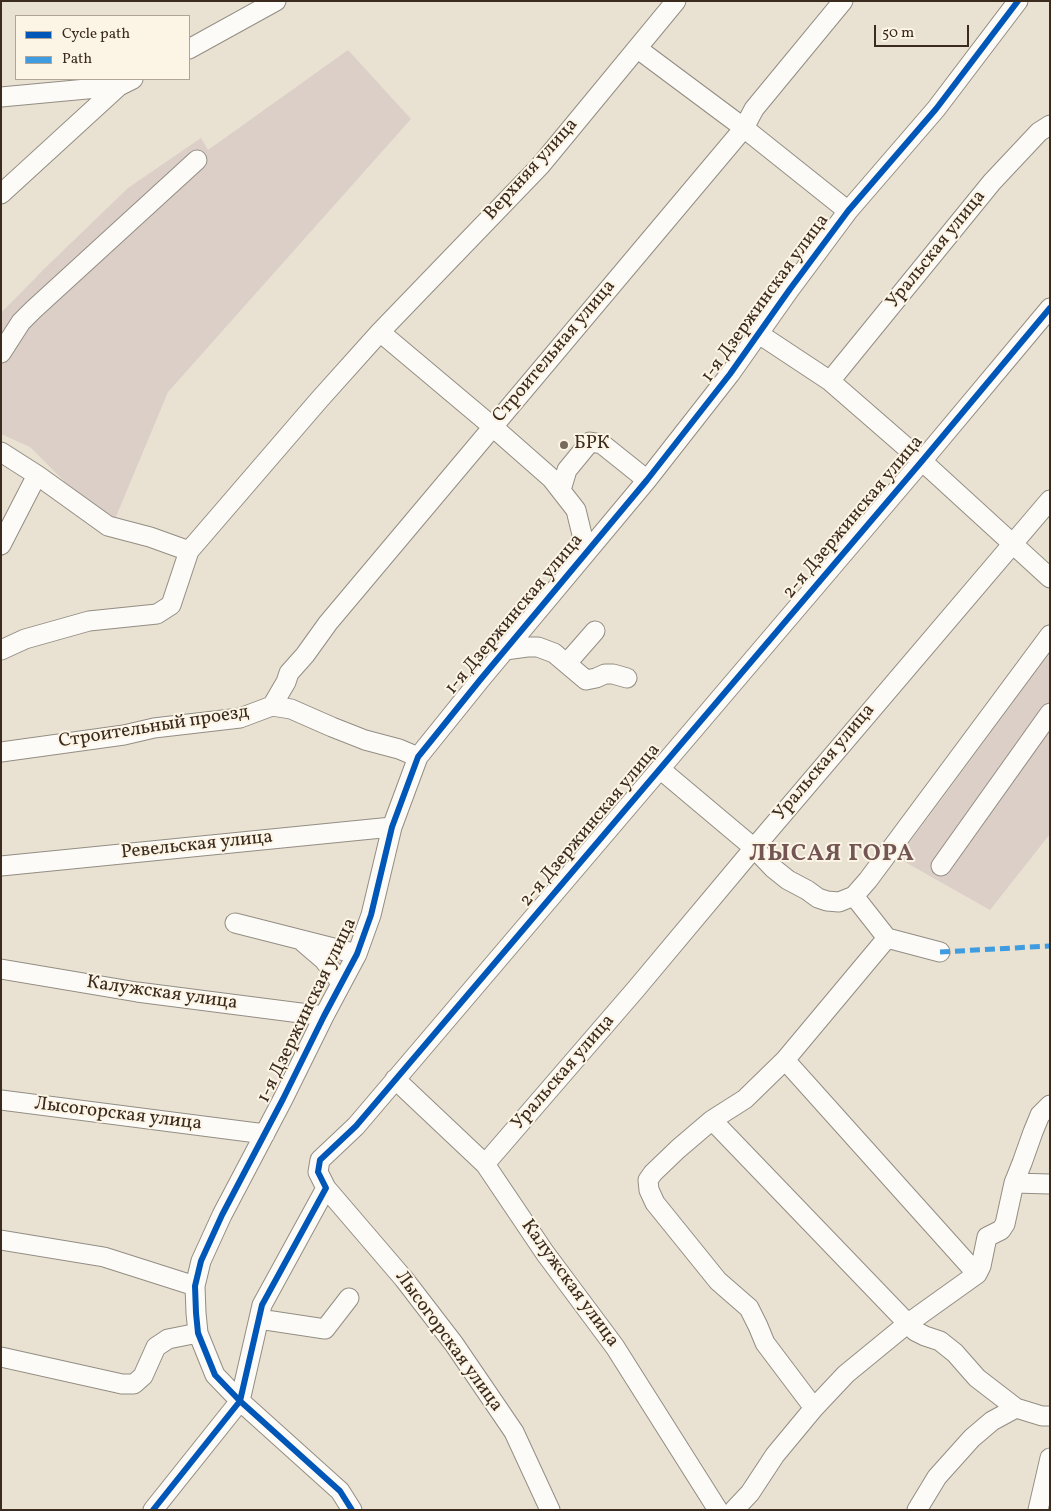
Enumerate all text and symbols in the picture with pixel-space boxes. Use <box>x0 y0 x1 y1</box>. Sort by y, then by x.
legend <box>15 15 190 80</box>
scale bar <box>876 15 971 47</box>
text: 50 m <box>882 23 914 44</box>
text: Cycle path <box>62 24 130 45</box>
text: Path <box>62 49 92 70</box>
street label: Верхняя улица <box>480 114 584 226</box>
street label: Уральская улица <box>882 186 992 314</box>
street label: 1-я Дзержинская улица <box>697 210 835 388</box>
street label: Строительная улица <box>489 276 621 428</box>
street label: 2-я Дзержинская улица <box>779 432 929 604</box>
place label: БРК <box>574 434 610 456</box>
marker: БРК <box>558 439 570 451</box>
street label: 1-я Дзержинская улица <box>441 530 589 700</box>
street label: Уральская улица <box>769 700 881 826</box>
street label: Строительный проезд <box>57 702 251 754</box>
street label: 2-я Дзержинская улица <box>516 740 666 912</box>
street label: Ревельская улица <box>120 827 274 865</box>
district label: ЛЫСАЯ ГОРА <box>748 842 916 870</box>
street label: 1-я Дзержинская улица <box>253 915 363 1107</box>
street label: Калужская улица <box>85 972 239 1016</box>
street label: Уральская улица <box>508 1011 620 1135</box>
street label: Лысогорская улица <box>33 1093 203 1137</box>
street label: Калужская улица <box>515 1216 623 1352</box>
street label: Лысогорская улица <box>389 1267 507 1417</box>

